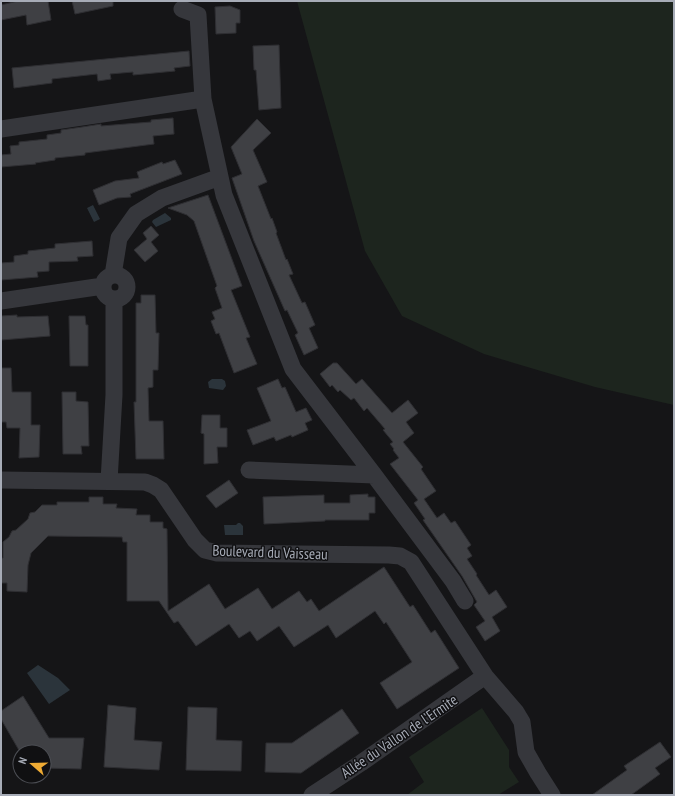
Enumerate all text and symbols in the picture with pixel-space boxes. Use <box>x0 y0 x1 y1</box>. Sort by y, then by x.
street label: Boulevard du Vaisseau <box>212 540 328 564</box>
street label: Allée du Vallon de l’Ermite <box>337 690 461 782</box>
north arrow <box>12 744 52 784</box>
text: N <box>15 755 30 766</box>

